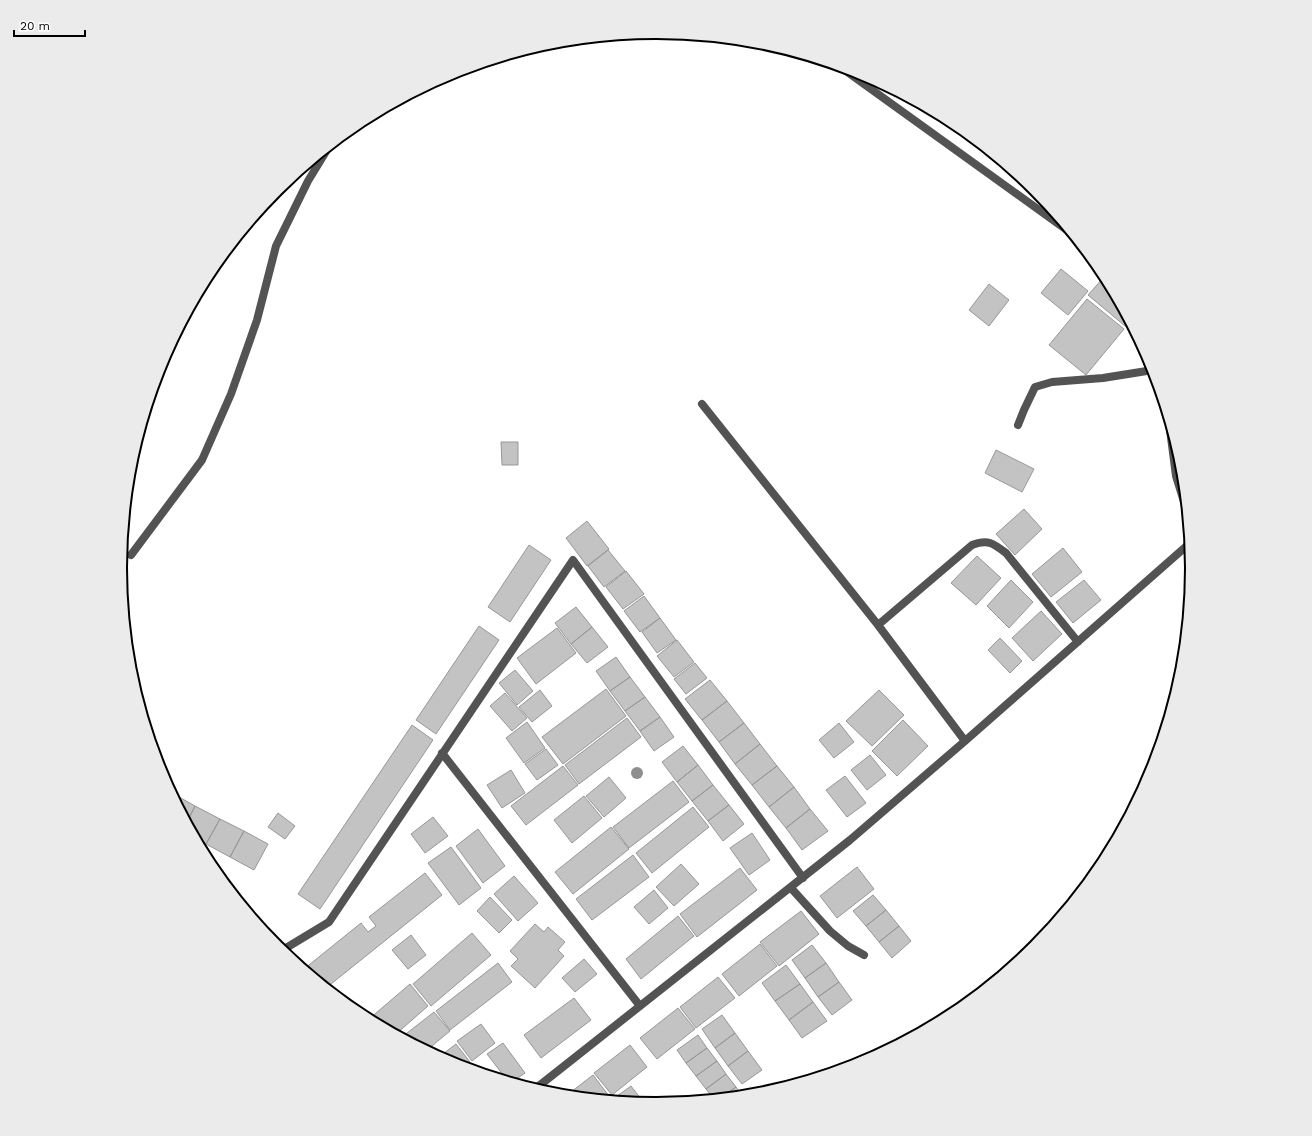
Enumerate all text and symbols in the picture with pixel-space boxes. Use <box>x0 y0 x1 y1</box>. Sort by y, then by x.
scale bar <box>14 12 85 38</box>
text: 20 m <box>20 19 50 33</box>

